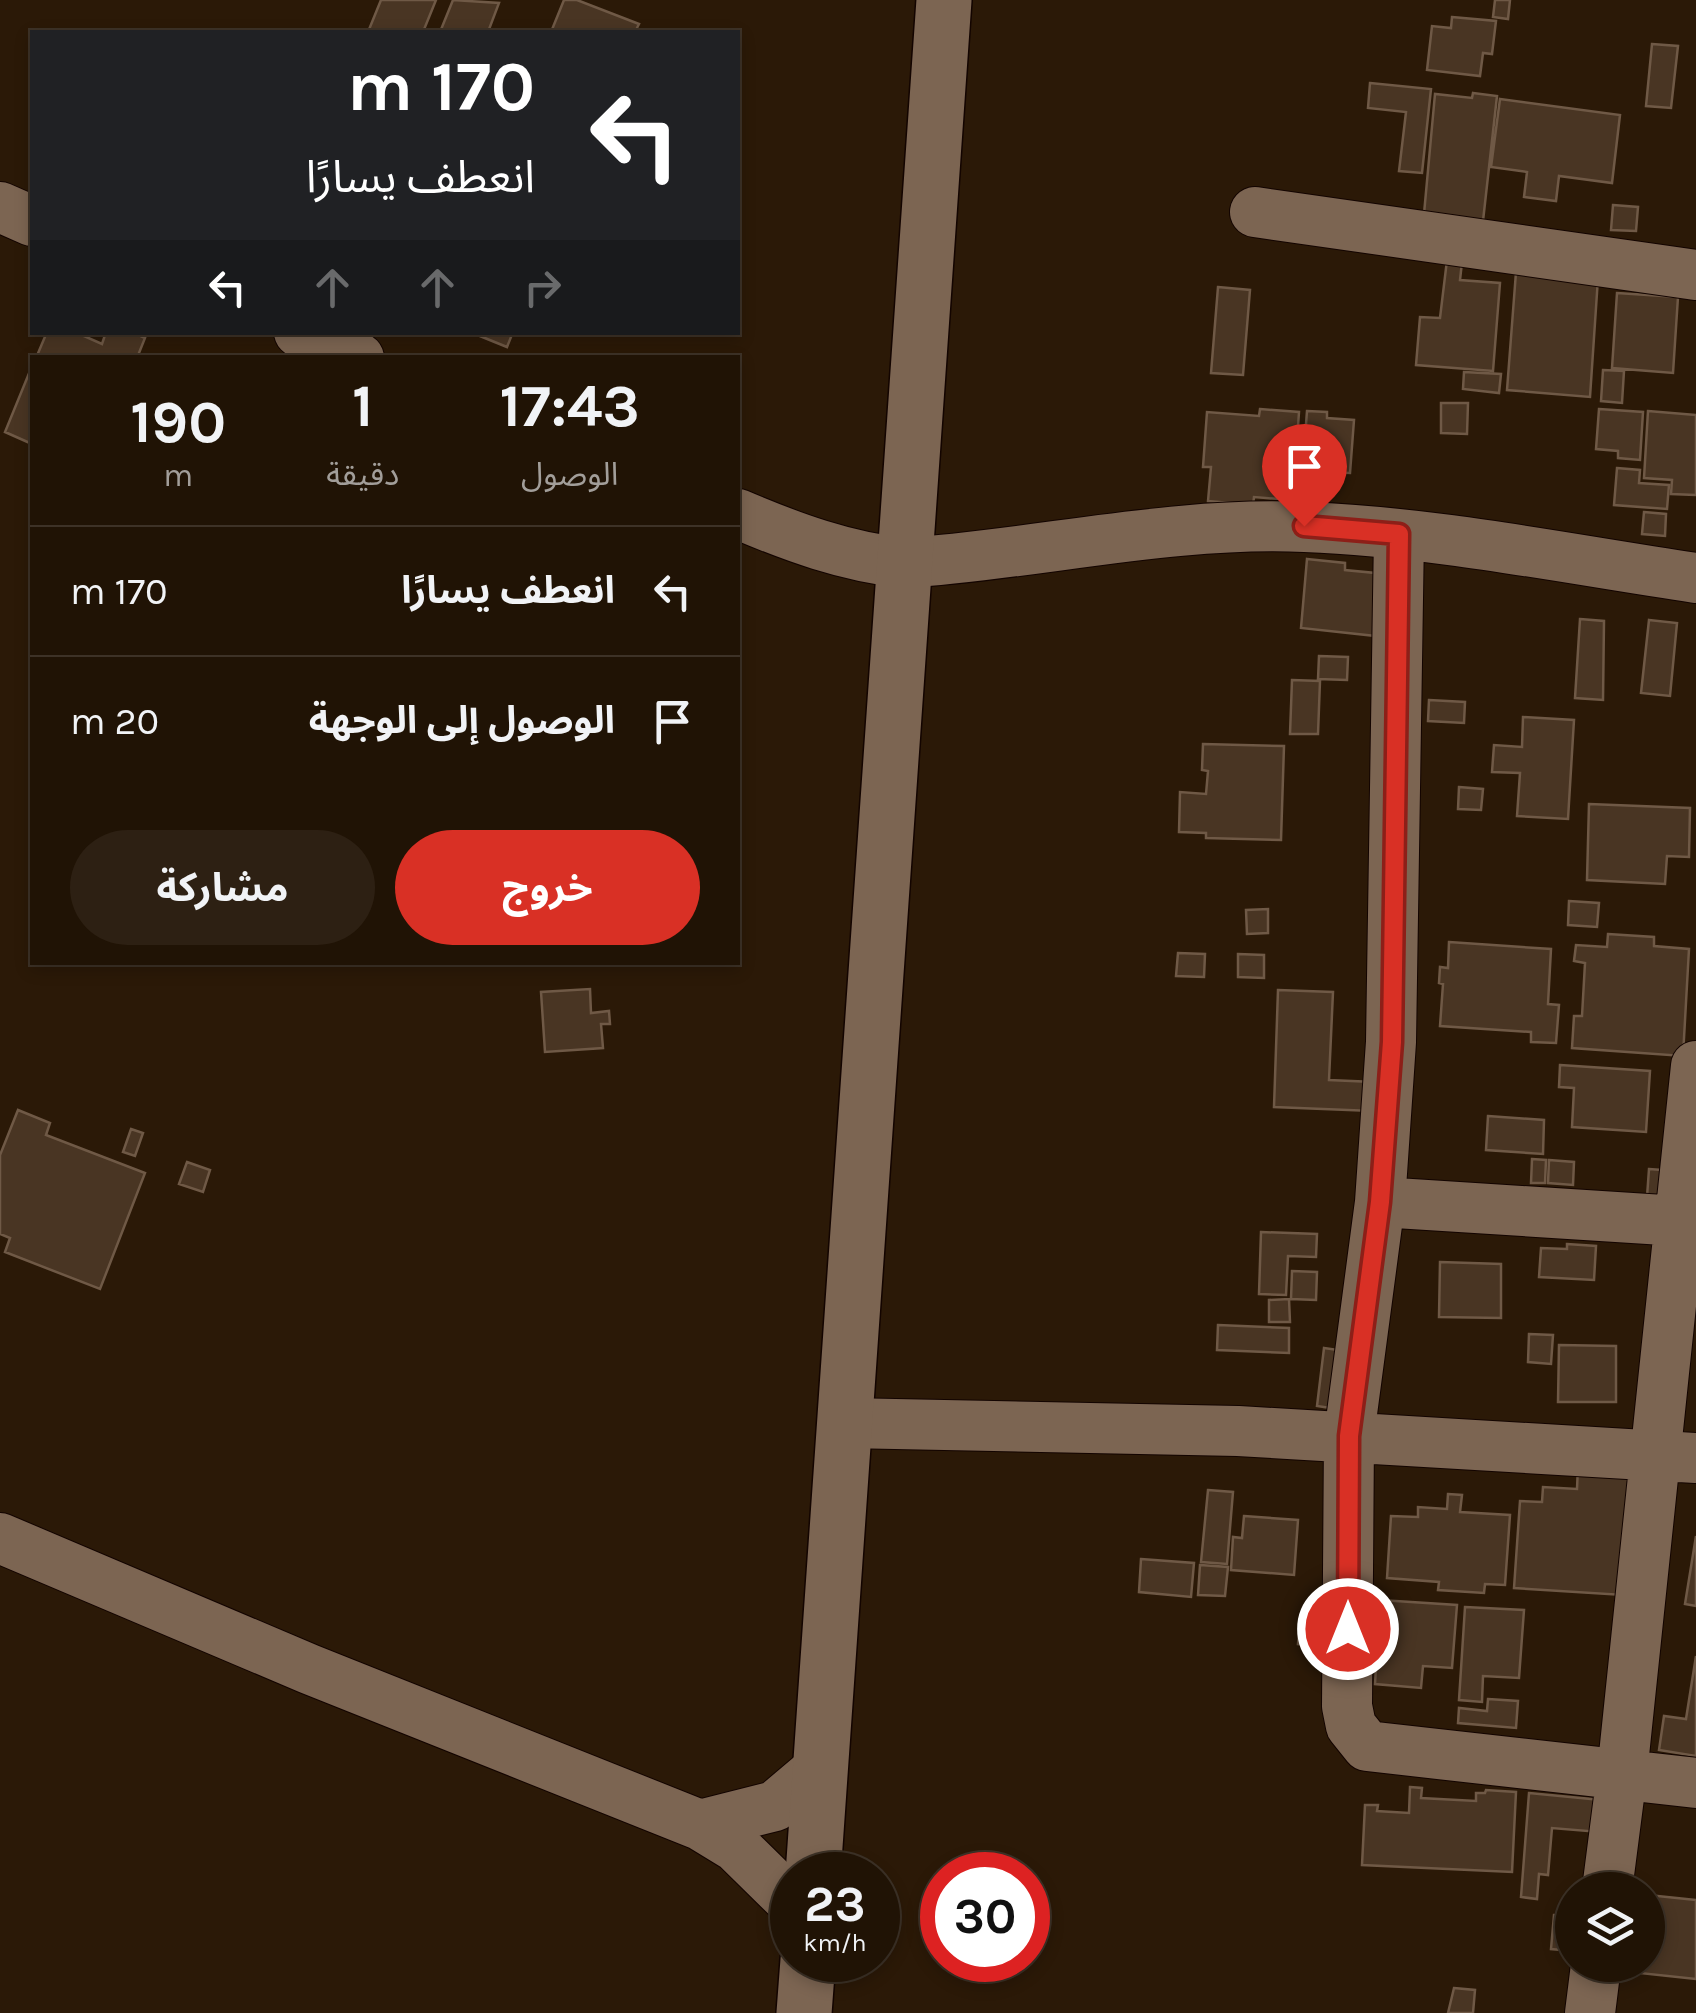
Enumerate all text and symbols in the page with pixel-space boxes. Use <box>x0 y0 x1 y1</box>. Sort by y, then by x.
text: 170 m <box>347 46 535 128</box>
icon: left <box>570 70 700 200</box>
text: انعطف يسارًا <box>306 151 535 203</box>
icon: left <box>200 260 255 315</box>
icon: ahead <box>305 260 360 315</box>
icon: ahead <box>410 260 465 315</box>
icon: right <box>515 260 570 315</box>
text: 1 <box>352 371 373 441</box>
text: 17:43 <box>499 371 640 441</box>
text: 190 <box>130 387 226 457</box>
pin <box>1262 424 1347 527</box>
icon: arrive <box>1277 439 1332 494</box>
text: دقيقة <box>326 456 399 493</box>
text: الوصول <box>521 456 618 493</box>
text: m <box>163 457 193 494</box>
icon: left <box>645 564 700 619</box>
text: انعطف يسارًا <box>401 568 615 613</box>
text: 170 m <box>70 569 168 614</box>
icon: arrive <box>645 694 700 749</box>
text: الوصول إلى الوجهة <box>309 698 615 743</box>
text: 20 m <box>70 699 159 744</box>
button: مشاركة <box>70 830 375 945</box>
button: خروج <box>395 830 700 945</box>
position arrow <box>1296 1577 1400 1681</box>
speed limit sign: 30 <box>920 1852 1050 1982</box>
map controls <box>1555 1872 1665 1982</box>
button: layers <box>1555 1872 1665 1982</box>
text: 23 <box>804 1875 866 1934</box>
text: km/h <box>803 1928 867 1957</box>

